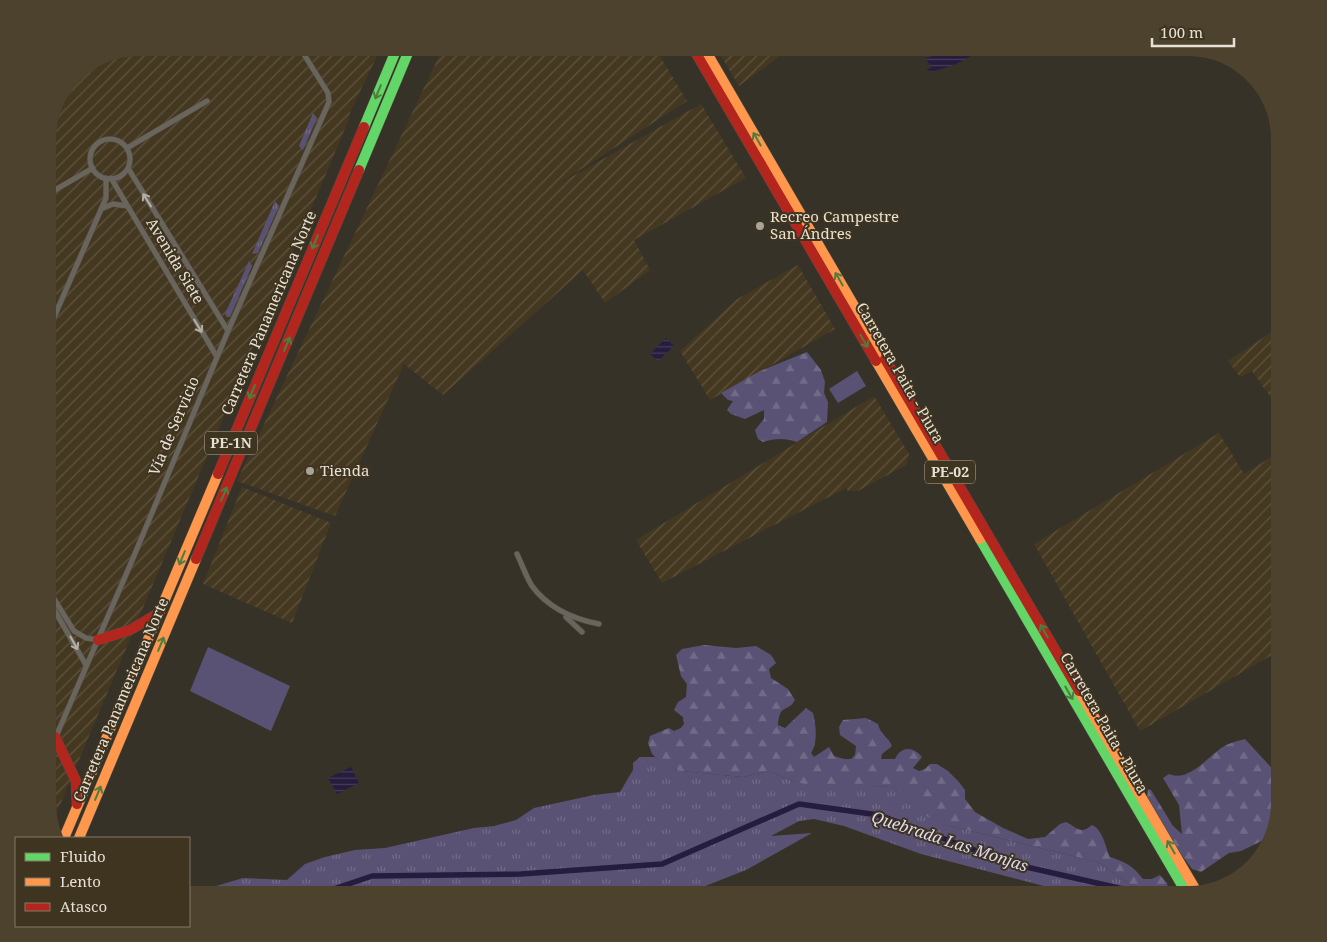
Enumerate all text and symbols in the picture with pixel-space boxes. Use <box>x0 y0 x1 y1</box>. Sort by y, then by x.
scale bar <box>1152 15 1234 47</box>
text: 100 m <box>1160 22 1203 42</box>
one-way arrow <box>373 85 382 100</box>
one-way arrow <box>752 131 762 146</box>
one-way arrow <box>142 193 152 207</box>
place label: Recreo Campestre San Ándres <box>770 206 899 243</box>
street label: Carretera Panamericana Norte <box>216 207 320 418</box>
street label: Avenida Siete <box>142 214 209 307</box>
marker: Recreo Campestre San Ándres <box>754 220 766 232</box>
one-way arrow <box>310 234 320 249</box>
one-way arrow <box>833 273 843 287</box>
street label: Carretera Paita - Piura <box>852 299 949 446</box>
one-way arrow <box>194 318 204 332</box>
one-way arrow <box>859 334 869 349</box>
one-way arrow <box>282 337 292 352</box>
street label: Vía de Servicio <box>143 373 203 478</box>
one-way arrow <box>247 384 257 399</box>
road number: PE-1N <box>205 432 257 454</box>
place label: Tienda <box>320 460 369 480</box>
road number: PE-02 <box>925 461 975 484</box>
marker: Tienda <box>304 465 316 477</box>
one-way arrow <box>220 487 230 502</box>
one-way arrow <box>177 550 187 565</box>
street label: Carretera Panamericana Norte <box>68 594 172 805</box>
one-way arrow <box>1038 625 1048 639</box>
one-way arrow <box>70 636 80 650</box>
one-way arrow <box>157 637 166 652</box>
street label: Carretera Paita - Piura <box>1056 649 1153 796</box>
one-way arrow <box>1065 686 1075 700</box>
one-way arrow <box>94 786 103 801</box>
water label: Quebrada Las Monjas <box>869 805 1031 877</box>
legend <box>15 837 190 927</box>
one-way arrow <box>1165 840 1175 854</box>
text: Fluido <box>60 846 106 866</box>
text: Lento <box>60 871 101 891</box>
text: Atasco <box>60 896 107 916</box>

